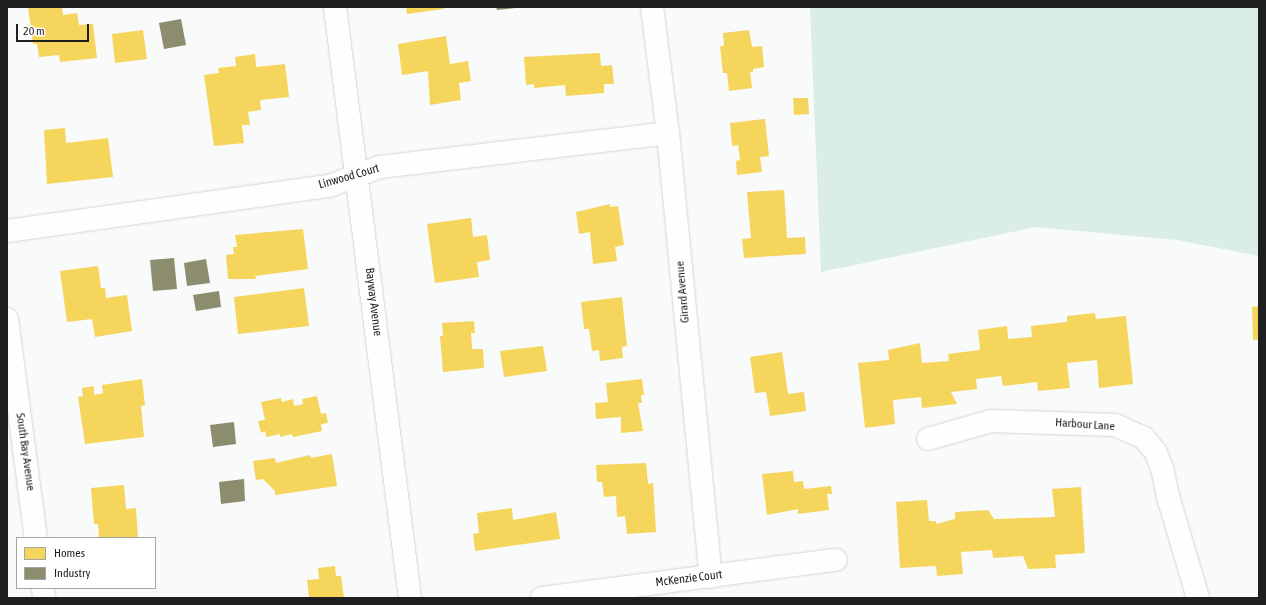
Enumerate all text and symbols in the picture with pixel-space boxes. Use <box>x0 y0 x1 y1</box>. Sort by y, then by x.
scale bar <box>18 16 91 42</box>
text: 20 m <box>23 24 45 38</box>
street label: Linwood Court <box>317 161 381 193</box>
street label: Girard Avenue <box>673 260 693 324</box>
street label: Bayway Avenue <box>362 267 384 337</box>
street label: South Bay Avenue <box>12 412 38 492</box>
street label: Harbour Lane <box>1055 416 1115 434</box>
legend <box>16 537 156 589</box>
text: Homes <box>54 546 85 560</box>
text: Industry <box>54 566 91 580</box>
street label: McKenzie Court <box>655 568 723 590</box>

